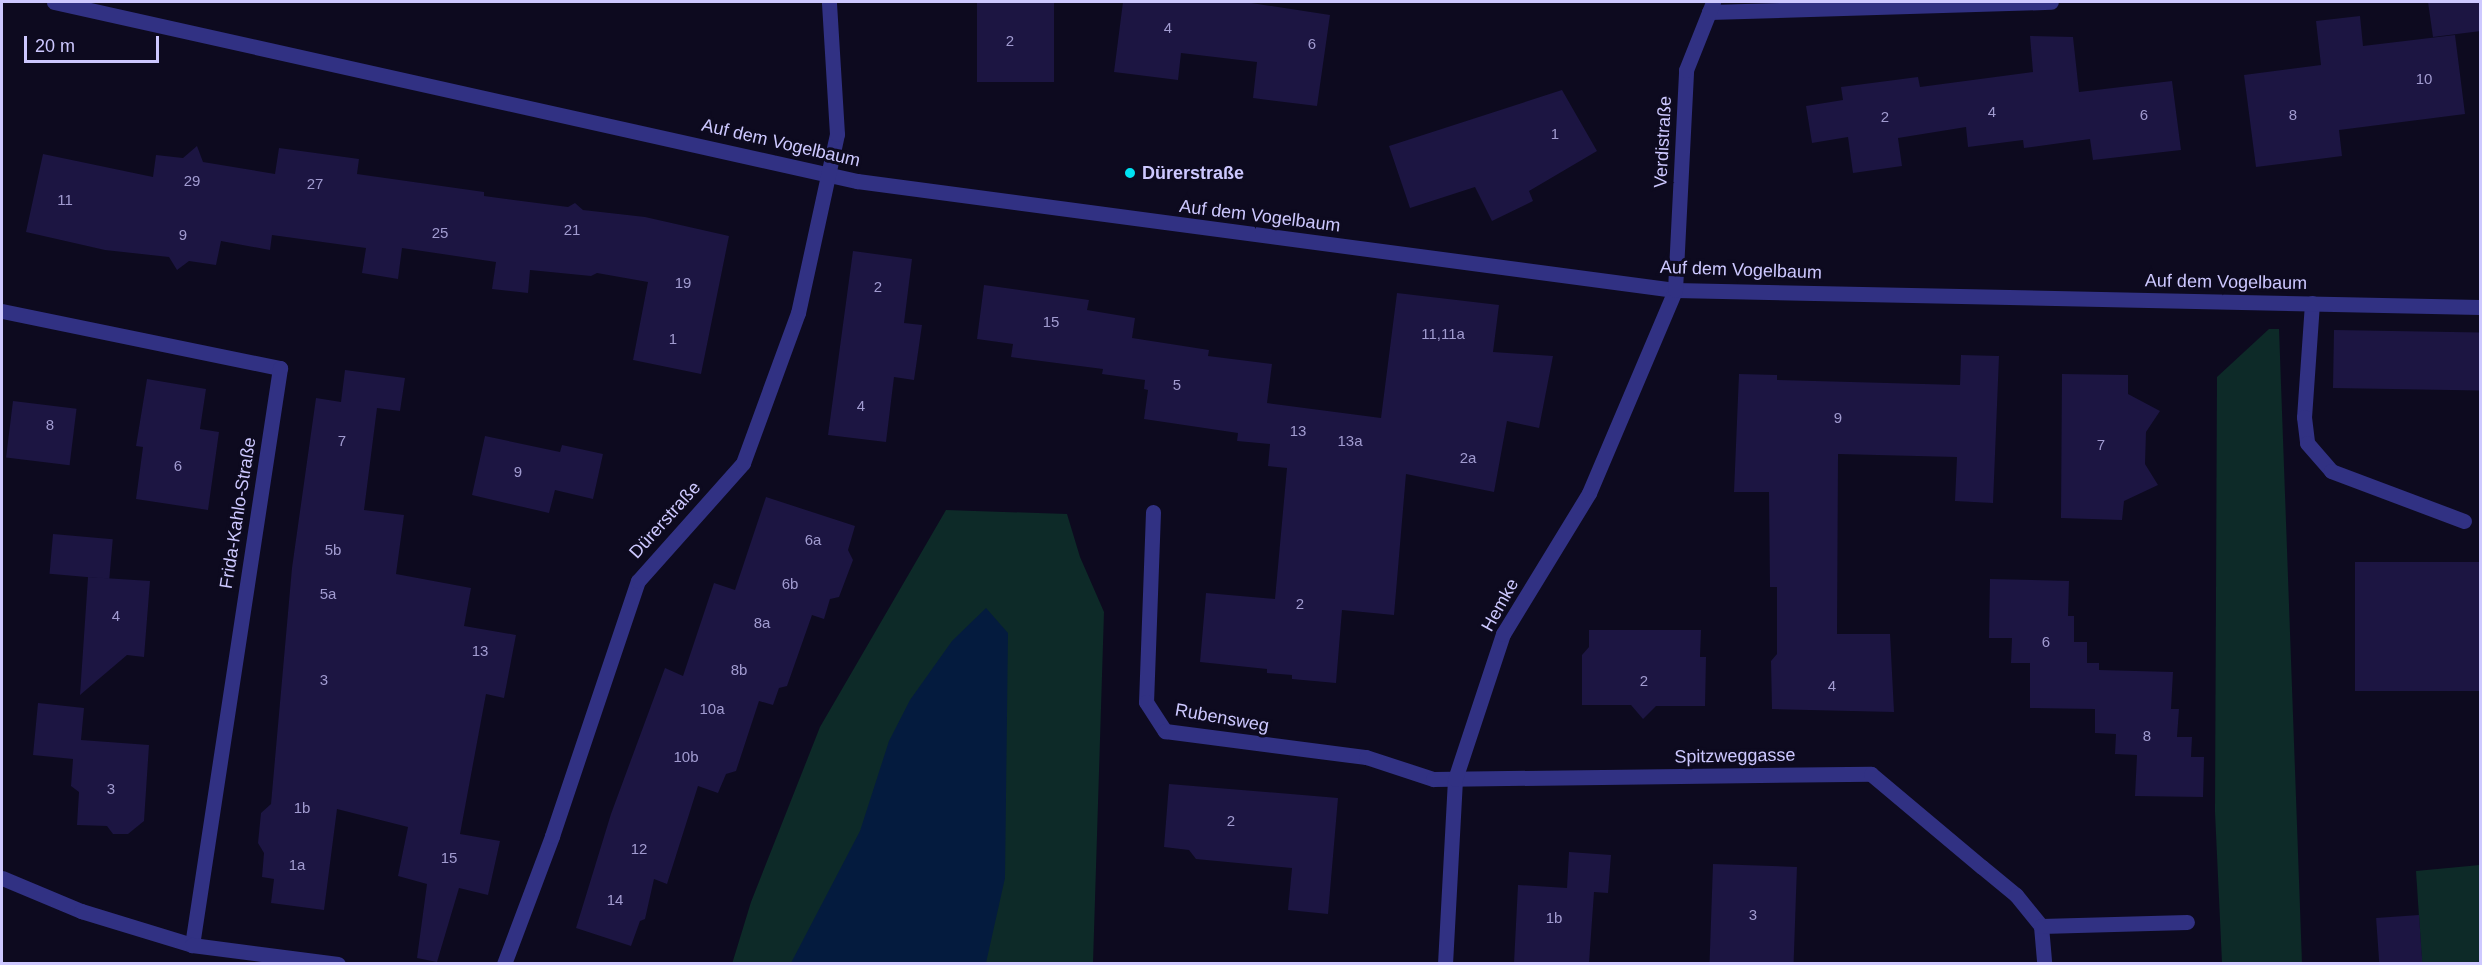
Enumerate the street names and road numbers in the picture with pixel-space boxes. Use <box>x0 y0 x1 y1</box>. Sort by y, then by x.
street label: Verdistraße <box>1650 95 1676 189</box>
street label: Auf dem Vogelbaum <box>700 114 862 172</box>
street label: Auf dem Vogelbaum <box>1178 195 1342 237</box>
street label: Auf dem Vogelbaum <box>1660 256 1822 284</box>
street label: Auf dem Vogelbaum <box>2145 270 2307 294</box>
street label: Frida-Kahlo-Straße <box>215 436 261 590</box>
street label: Dürerstraße <box>625 477 705 563</box>
street label: Hemke <box>1477 575 1523 635</box>
street label: Rubensweg <box>1173 699 1271 737</box>
street label: Spitzweggasse <box>1674 744 1796 768</box>

